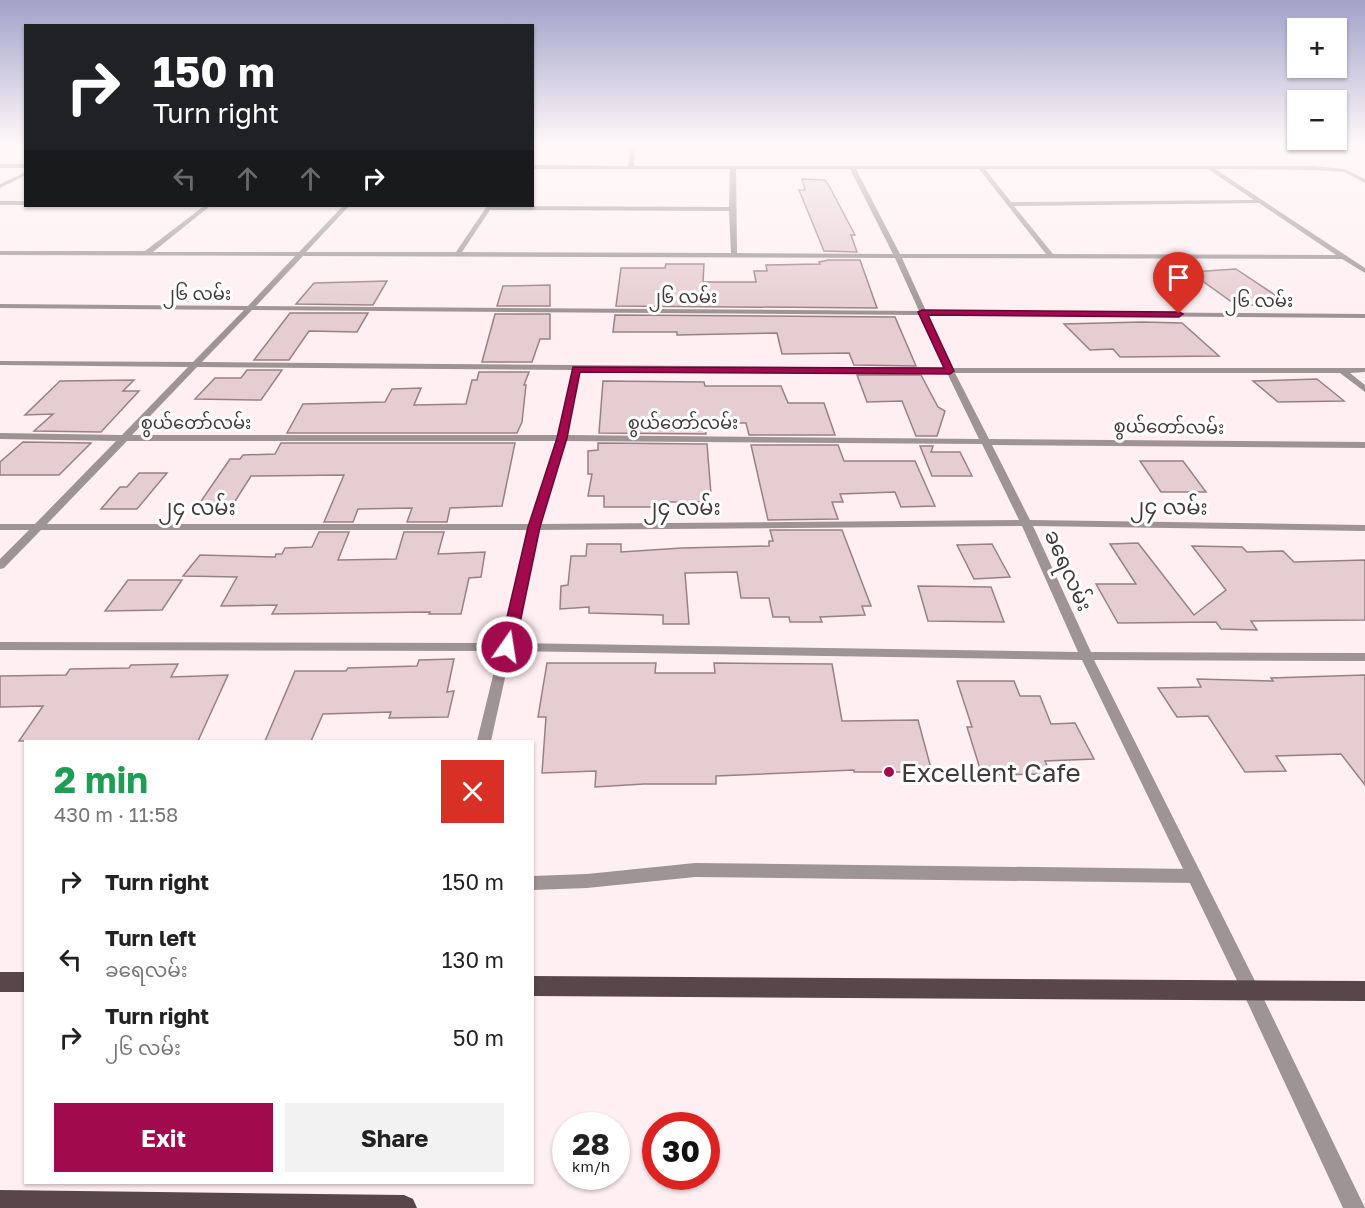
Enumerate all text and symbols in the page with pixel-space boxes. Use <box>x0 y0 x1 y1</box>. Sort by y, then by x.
map controls <box>1287 18 1347 150</box>
button: + <box>1287 18 1347 78</box>
text: 150 m <box>153 46 275 96</box>
icon: right <box>54 48 132 126</box>
button: − <box>1287 90 1347 150</box>
text: Turn right <box>153 97 279 129</box>
icon: left <box>168 162 201 195</box>
icon: ahead <box>231 162 264 195</box>
icon: ahead <box>294 162 327 195</box>
icon: right <box>357 162 390 195</box>
pin <box>1153 252 1204 314</box>
icon: arrive <box>1162 261 1195 294</box>
street label: ၂၆ လမ်း <box>163 281 231 309</box>
street label: ၂၆ လမ်း <box>649 284 717 312</box>
street label: ၂၆ လမ်း <box>1225 288 1293 316</box>
street label: စွယ်တော်လမ်း <box>141 410 251 438</box>
street label: စွယ်တော်လမ်း <box>628 410 738 438</box>
street label: စွယ်တော်လမ်း <box>1113 413 1225 443</box>
street label: ၂၄ လမ်း <box>1130 490 1208 525</box>
street label: ၂၄ လမ်း <box>158 492 236 525</box>
street label: ၂၄ လမ်း <box>643 492 721 525</box>
street label: ခရေလမ်း <box>1035 524 1100 617</box>
position arrow <box>475 615 539 679</box>
place label: Excellent Cafe <box>901 757 1081 788</box>
text: 2 min <box>54 758 148 801</box>
button: close <box>441 760 504 823</box>
marker: Excellent Cafe <box>882 765 896 779</box>
text: 430 m · 11:58 <box>54 802 178 826</box>
icon: right <box>54 865 87 898</box>
text: Turn right <box>105 868 209 895</box>
text: 150 m <box>442 868 504 895</box>
text: Turn left <box>105 924 196 951</box>
icon: left <box>54 943 87 976</box>
text: 130 m <box>442 946 504 973</box>
text: ခရေလမ်း <box>105 957 188 981</box>
text: Turn right <box>105 1002 209 1029</box>
icon: right <box>54 1021 87 1054</box>
text: 50 m <box>453 1024 504 1051</box>
text: ၂၆ လမ်း <box>105 1035 181 1059</box>
button: Exit <box>54 1103 273 1172</box>
button: Share <box>285 1103 504 1172</box>
speed limit sign: 30 <box>642 1112 720 1190</box>
text: 28 <box>572 1126 610 1162</box>
text: km/h <box>572 1157 610 1175</box>

